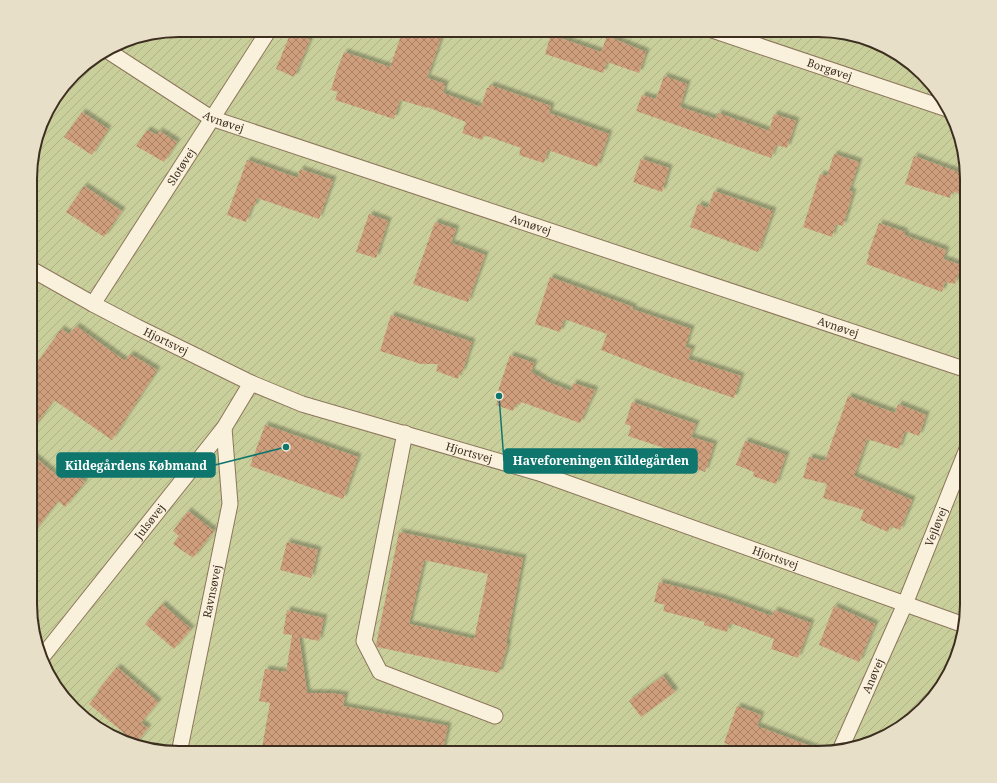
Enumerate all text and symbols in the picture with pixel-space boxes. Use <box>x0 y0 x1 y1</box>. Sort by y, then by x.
street label: Borgøvej <box>805 55 854 84</box>
street label: Avnøvej <box>200 107 246 136</box>
street label: Slotøvej <box>163 145 198 188</box>
street label: Avnøvej <box>508 210 554 238</box>
street label: Avnøvej <box>816 313 861 340</box>
street label: Hjortsvej <box>141 323 191 358</box>
street label: Hjortsvej <box>444 438 494 466</box>
callout: Haveforeningen Kildegården <box>504 449 697 473</box>
text: Haveforeningen Kildegården <box>513 452 689 469</box>
callout: Kildegårdens Købmand <box>57 453 215 477</box>
text: Kildegårdens Købmand <box>65 457 207 474</box>
street label: Julsøvej <box>130 500 168 543</box>
street label: Vejløvej <box>921 504 950 548</box>
street label: Hjortsvej <box>751 542 801 572</box>
street label: Ravnsøvej <box>199 563 224 619</box>
street label: Anøvej <box>858 656 887 695</box>

